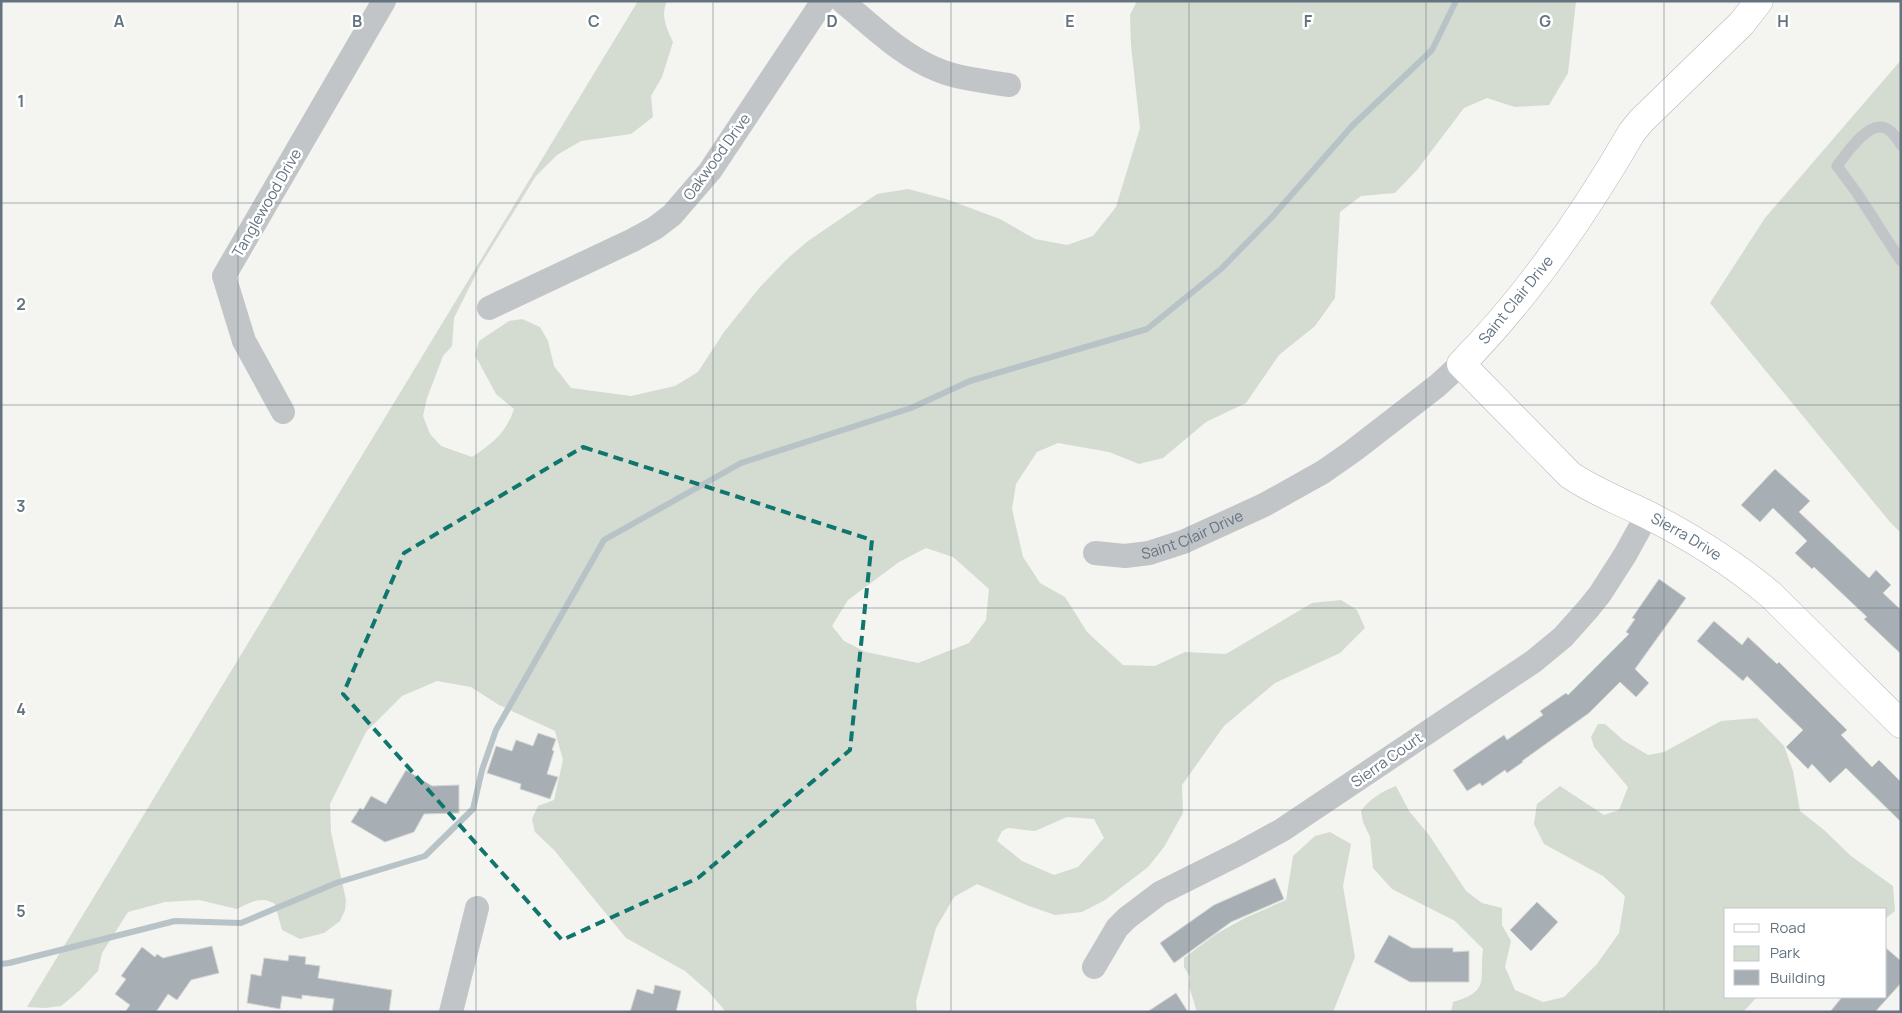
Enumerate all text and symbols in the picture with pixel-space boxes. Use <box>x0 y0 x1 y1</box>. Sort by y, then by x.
text: A <box>114 10 125 32</box>
text: B <box>352 10 362 32</box>
text: C <box>588 10 600 32</box>
text: D <box>826 10 838 32</box>
text: E <box>1065 10 1075 32</box>
text: F <box>1304 10 1313 32</box>
text: G <box>1539 10 1551 32</box>
text: H <box>1777 10 1789 32</box>
text: 1 <box>17 90 25 112</box>
street label: Oakwood Drive <box>678 109 755 204</box>
street label: Tanglewood Drive <box>227 145 306 261</box>
street label: Saint Clair Drive <box>1473 251 1558 348</box>
text: 2 <box>16 293 26 315</box>
text: 3 <box>16 495 26 517</box>
street label: Saint Clair Drive <box>1140 505 1247 564</box>
street label: Sierra Drive <box>1648 507 1726 565</box>
text: 4 <box>16 698 26 720</box>
street label: Sierra Court <box>1347 727 1427 792</box>
text: 5 <box>16 900 26 922</box>
legend <box>1724 908 1887 998</box>
text: Road <box>1770 917 1806 938</box>
text: Park <box>1770 942 1800 963</box>
text: Building <box>1770 967 1825 988</box>

